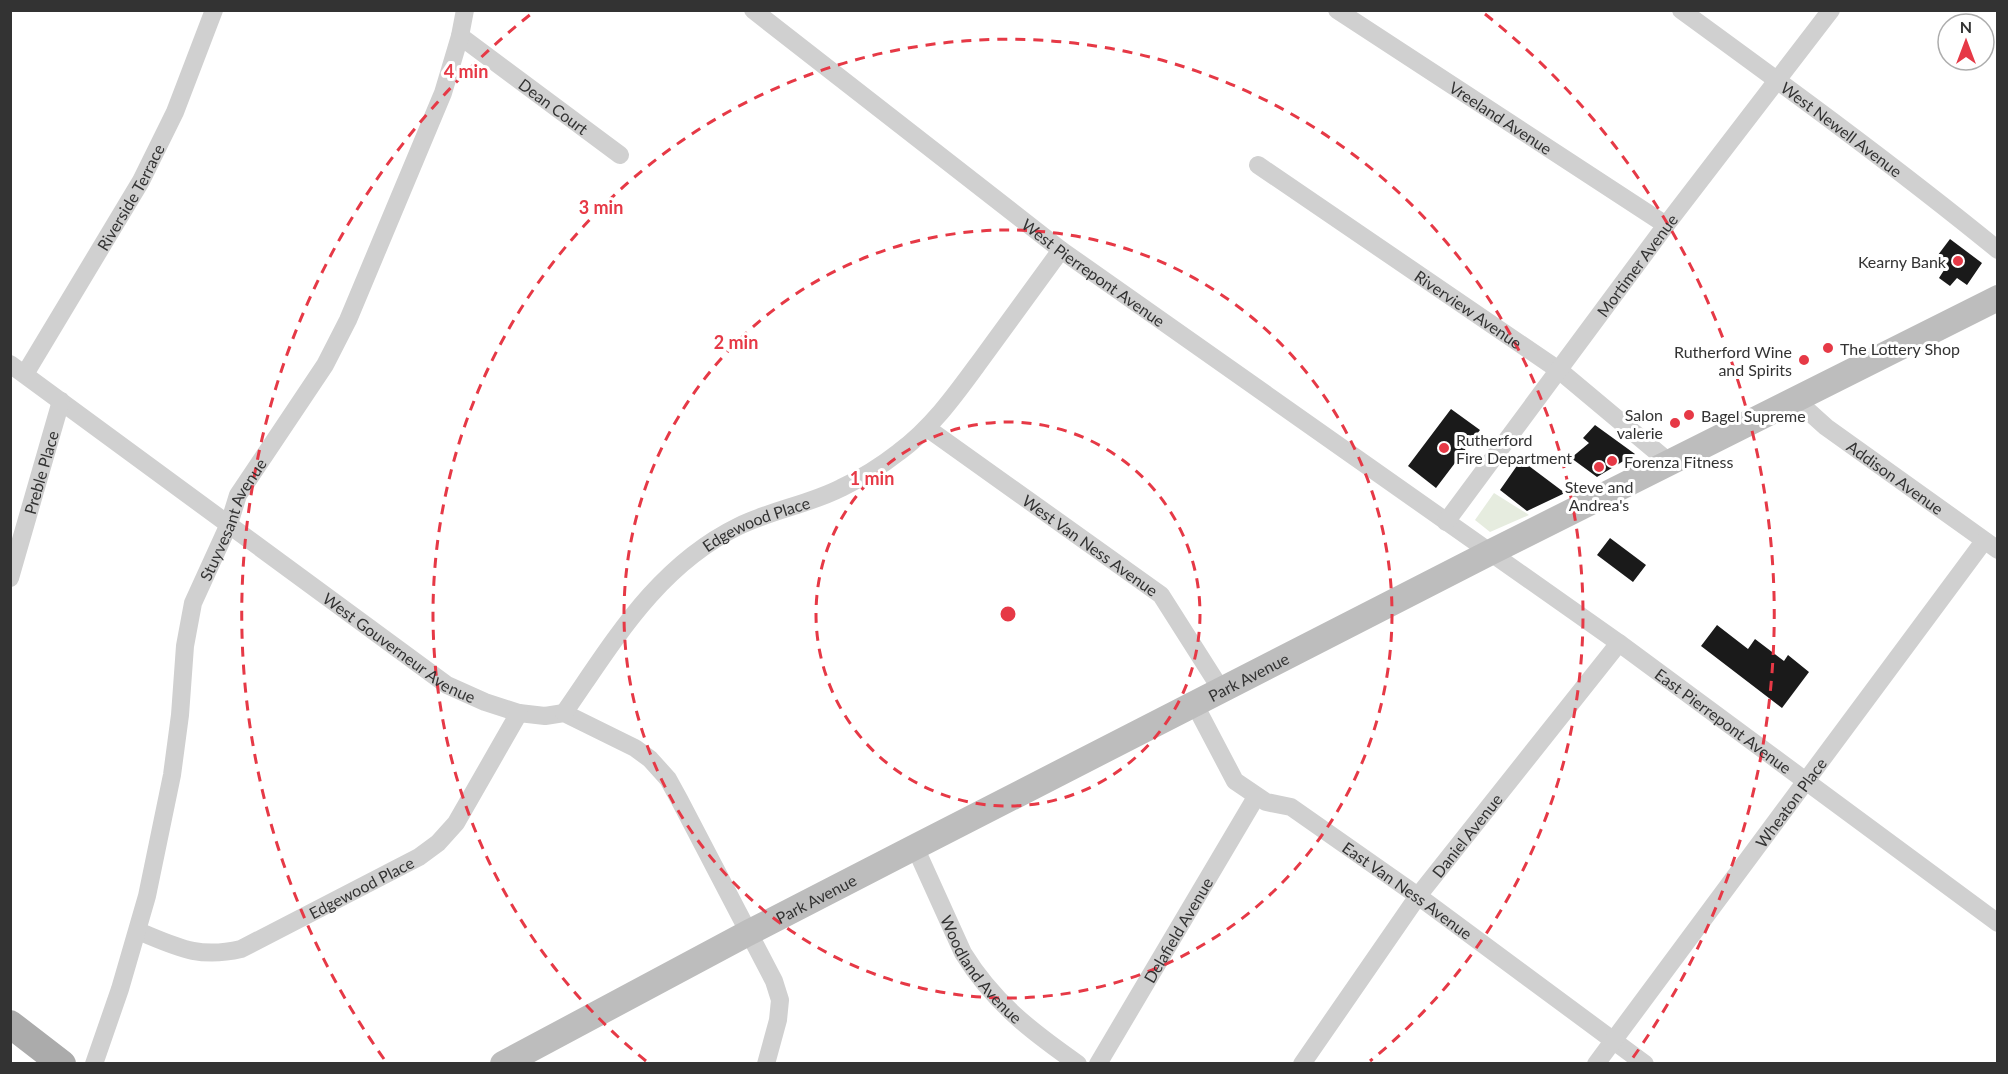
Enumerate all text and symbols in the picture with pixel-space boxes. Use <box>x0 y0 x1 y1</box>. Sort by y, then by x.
north arrow <box>1936 12 1996 72</box>
text: N <box>1960 17 1972 36</box>
text: 4 min <box>444 60 488 82</box>
street label: Dean Court <box>515 74 592 138</box>
street label: Vreeland Avenue <box>1446 77 1556 158</box>
street label: West Newell Avenue <box>1778 77 1906 180</box>
street label: Riverside Terrace <box>92 141 167 253</box>
text: 3 min <box>579 196 623 218</box>
street label: Mortimer Avenue <box>1592 210 1681 320</box>
street label: West Pierrepont Avenue <box>1019 214 1169 330</box>
place label: Kearny Bank <box>1858 252 1947 271</box>
marker: Kearny Bank <box>1951 254 1965 268</box>
street label: Riverview Avenue <box>1412 266 1526 352</box>
text: 2 min <box>714 331 758 353</box>
place label: The Lottery Shop <box>1840 339 1960 358</box>
marker: The Lottery Shop <box>1821 341 1835 355</box>
place label: Rutherford Wine and Spirits <box>1674 342 1792 379</box>
marker: Rutherford Wine and Spirits <box>1797 353 1811 367</box>
place label: Salon valerie <box>1617 405 1663 442</box>
place label: Bagel Supreme <box>1701 406 1806 425</box>
marker: Bagel Supreme <box>1682 408 1696 422</box>
marker: Salon valerie <box>1668 416 1682 430</box>
street label: Preble Place <box>19 428 61 516</box>
place label: Rutherford Fire Department <box>1456 430 1572 467</box>
street label: Addison Avenue <box>1844 436 1948 518</box>
marker: Rutherford Fire Department <box>1437 441 1451 455</box>
place label: Forenza Fitness <box>1624 452 1733 471</box>
street label: Stuyvesant Avenue <box>195 454 270 583</box>
marker: Forenza Fitness <box>1605 454 1619 468</box>
marker: Steve and Andrea's <box>1592 460 1606 474</box>
text: 1 min <box>850 467 894 489</box>
place label: Steve and Andrea's <box>1565 477 1633 514</box>
street label: West Van Ness Avenue <box>1019 490 1162 600</box>
street label: Edgewood Place <box>698 492 812 555</box>
street label: West Gouverneur Avenue <box>320 588 479 706</box>
centre of rings <box>998 604 1018 624</box>
street label: Park Avenue <box>1205 648 1292 705</box>
street label: East Pierrepont Avenue <box>1652 664 1795 777</box>
street label: Wheaton Place <box>1751 754 1830 851</box>
street label: Daniel Avenue <box>1427 789 1505 881</box>
street label: East Van Ness Avenue <box>1339 837 1476 943</box>
street label: Edgewood Place <box>305 852 417 922</box>
street label: Park Avenue <box>772 870 859 927</box>
street label: Delafield Avenue <box>1139 874 1216 986</box>
street label: Woodland Avenue <box>937 912 1026 1027</box>

